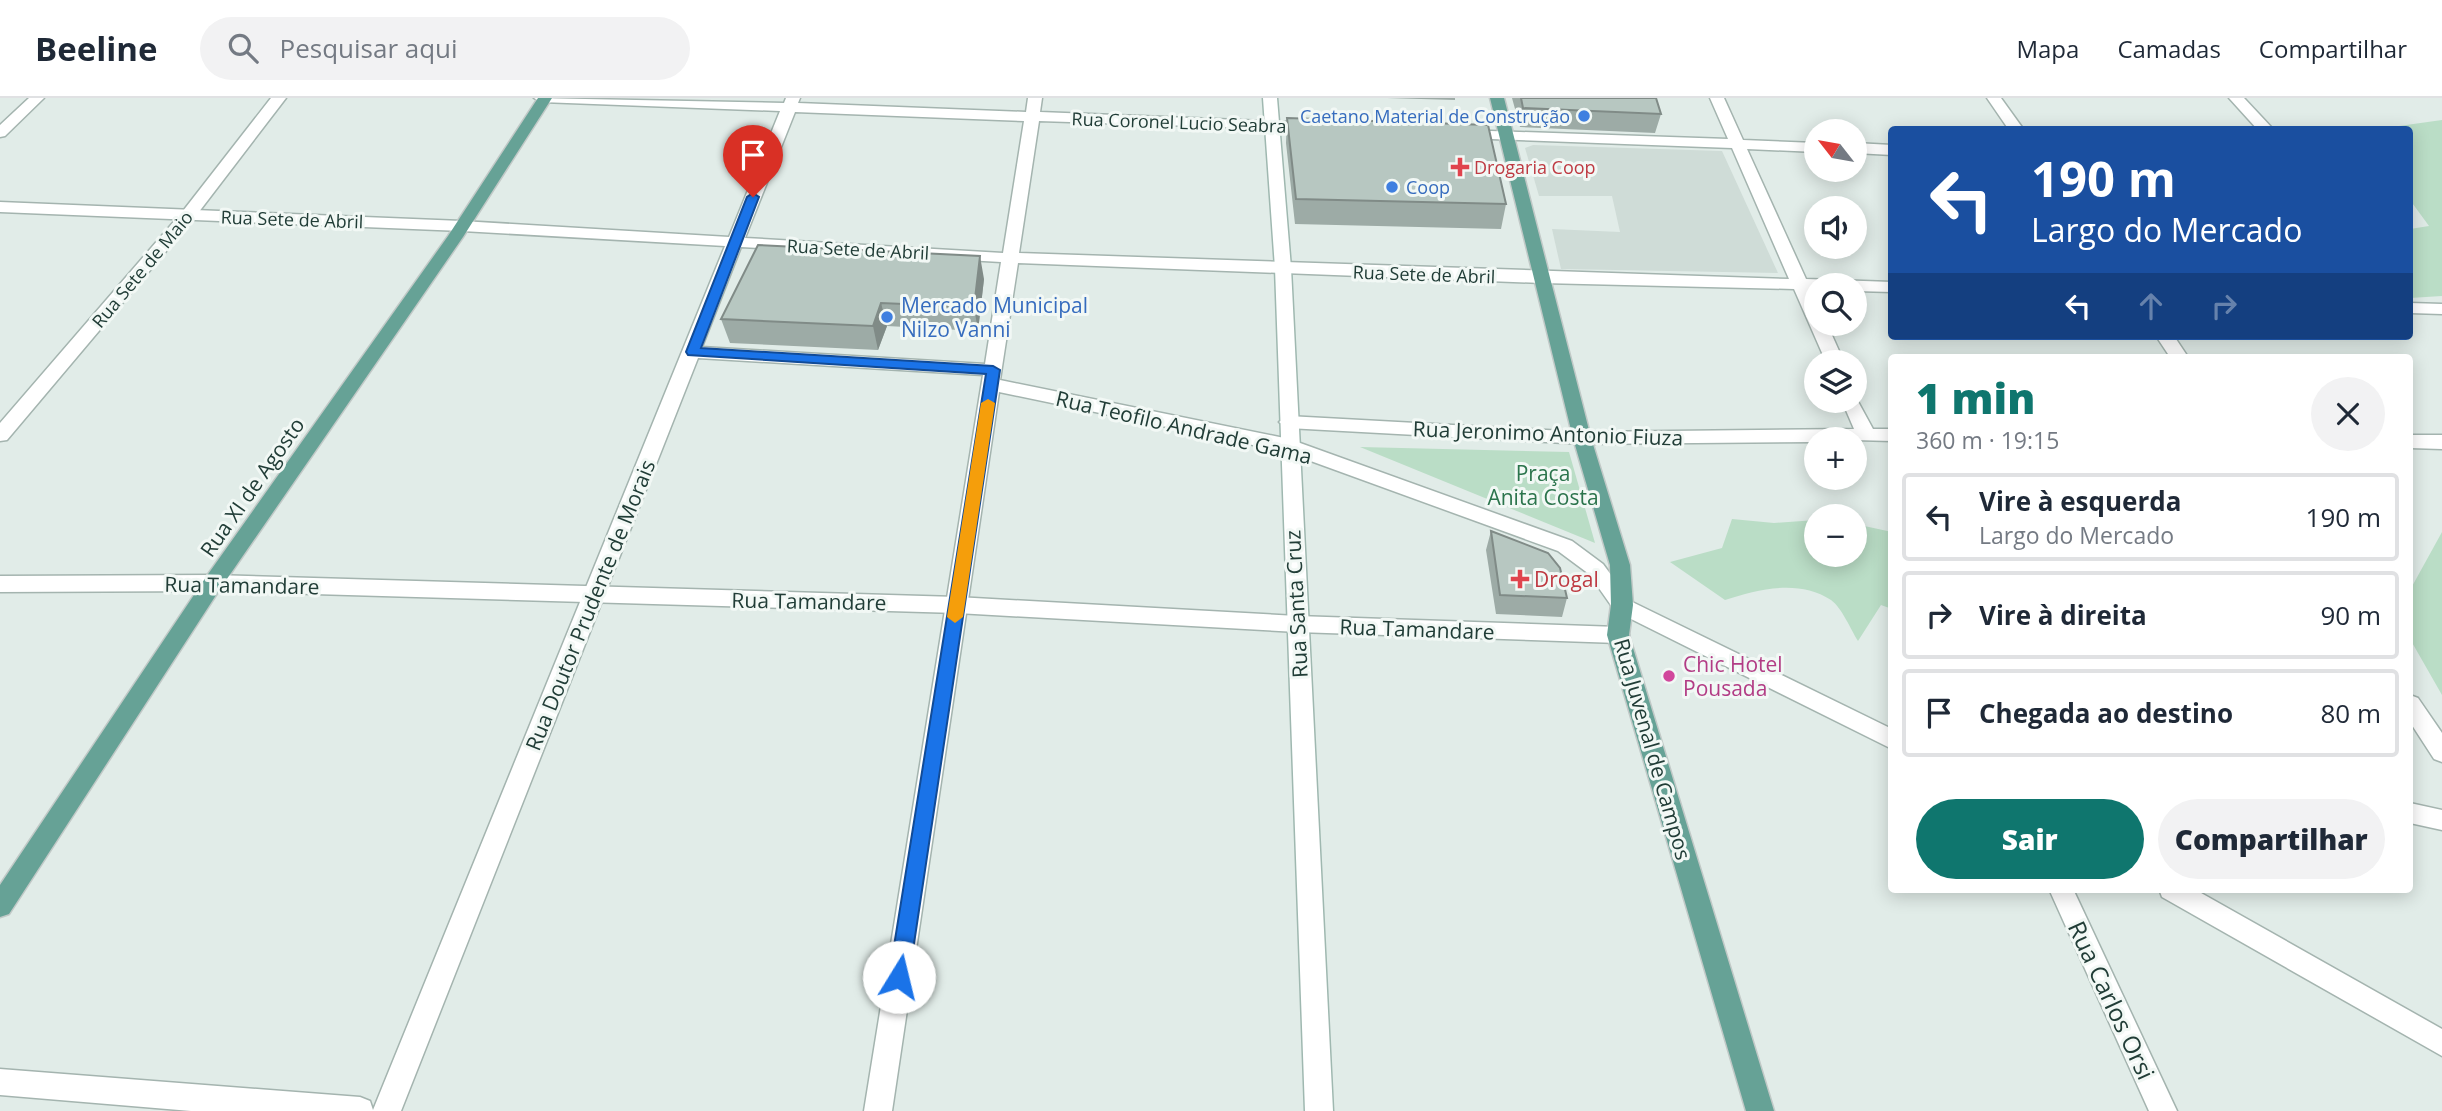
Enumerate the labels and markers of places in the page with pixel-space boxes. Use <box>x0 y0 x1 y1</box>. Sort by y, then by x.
place label: Caetano Material de Construção <box>1300 104 1570 128</box>
marker: Caetano Material de Construção <box>1576 108 1592 124</box>
pin <box>723 125 783 197</box>
place label: Drogaria Coop <box>1474 155 1596 179</box>
marker: Drogaria Coop <box>1452 159 1468 175</box>
place label: Coop <box>1406 175 1450 199</box>
marker: Coop <box>1384 179 1400 195</box>
place label: Mercado Municipal Nilzo Vanni <box>901 291 1088 343</box>
marker: Mercado Municipal Nilzo Vanni <box>879 309 895 325</box>
place label: Drogal <box>1534 565 1599 593</box>
marker: Drogal <box>1512 571 1528 587</box>
place label: Chic Hotel Pousada <box>1683 650 1783 702</box>
marker: Chic Hotel Pousada <box>1661 668 1677 684</box>

